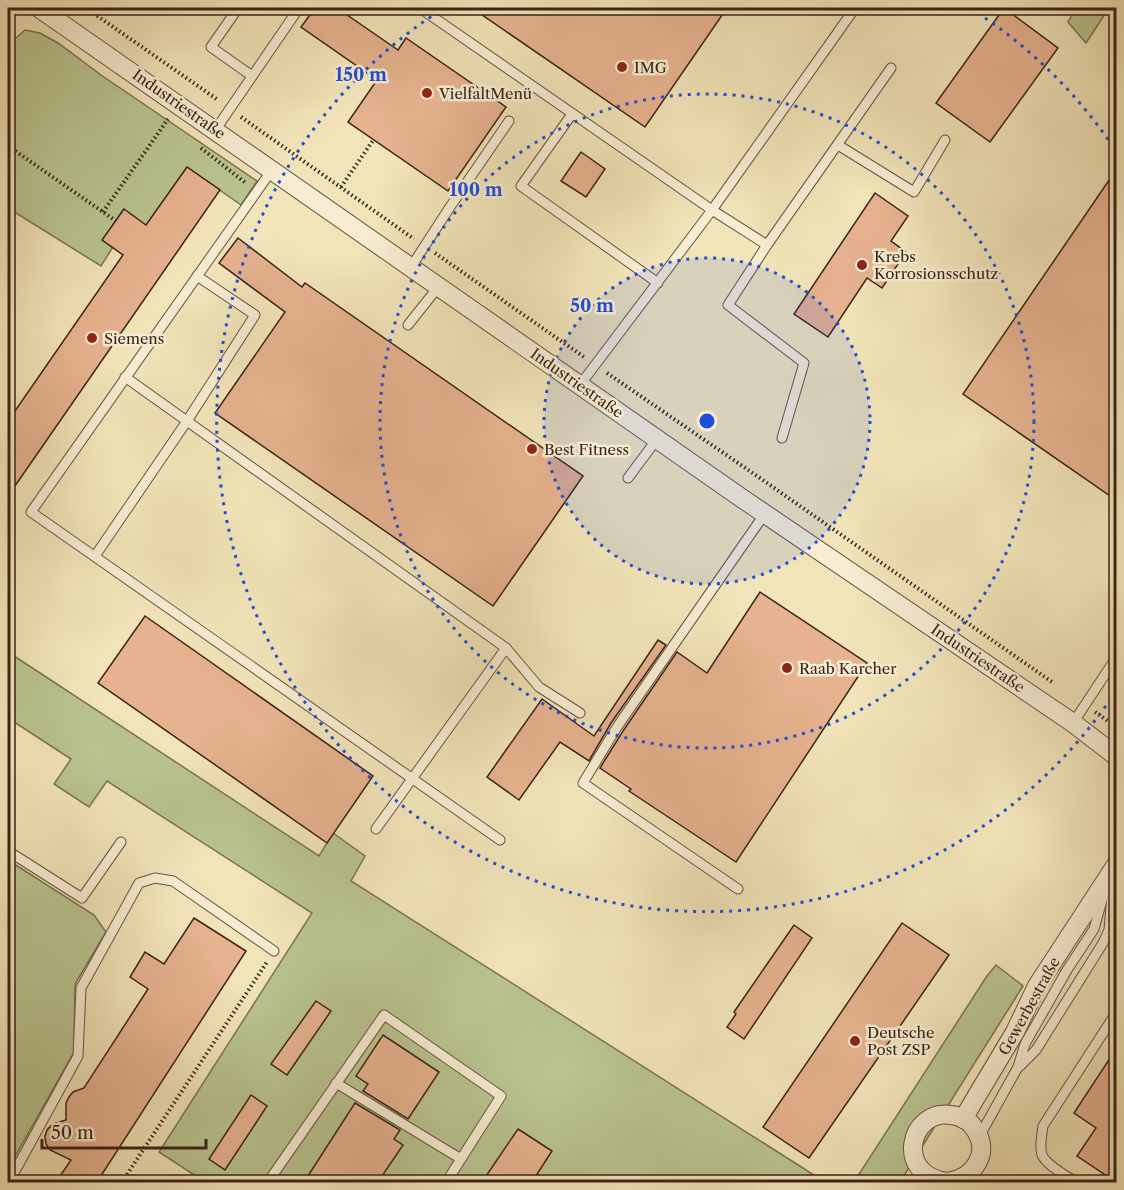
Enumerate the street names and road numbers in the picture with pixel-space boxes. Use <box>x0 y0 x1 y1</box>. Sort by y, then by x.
street label: Industriestraße <box>129 65 229 143</box>
street label: Industriestraße <box>527 344 627 422</box>
street label: Industriestraße <box>927 620 1029 696</box>
street label: Gewerbestraße <box>994 954 1064 1058</box>

